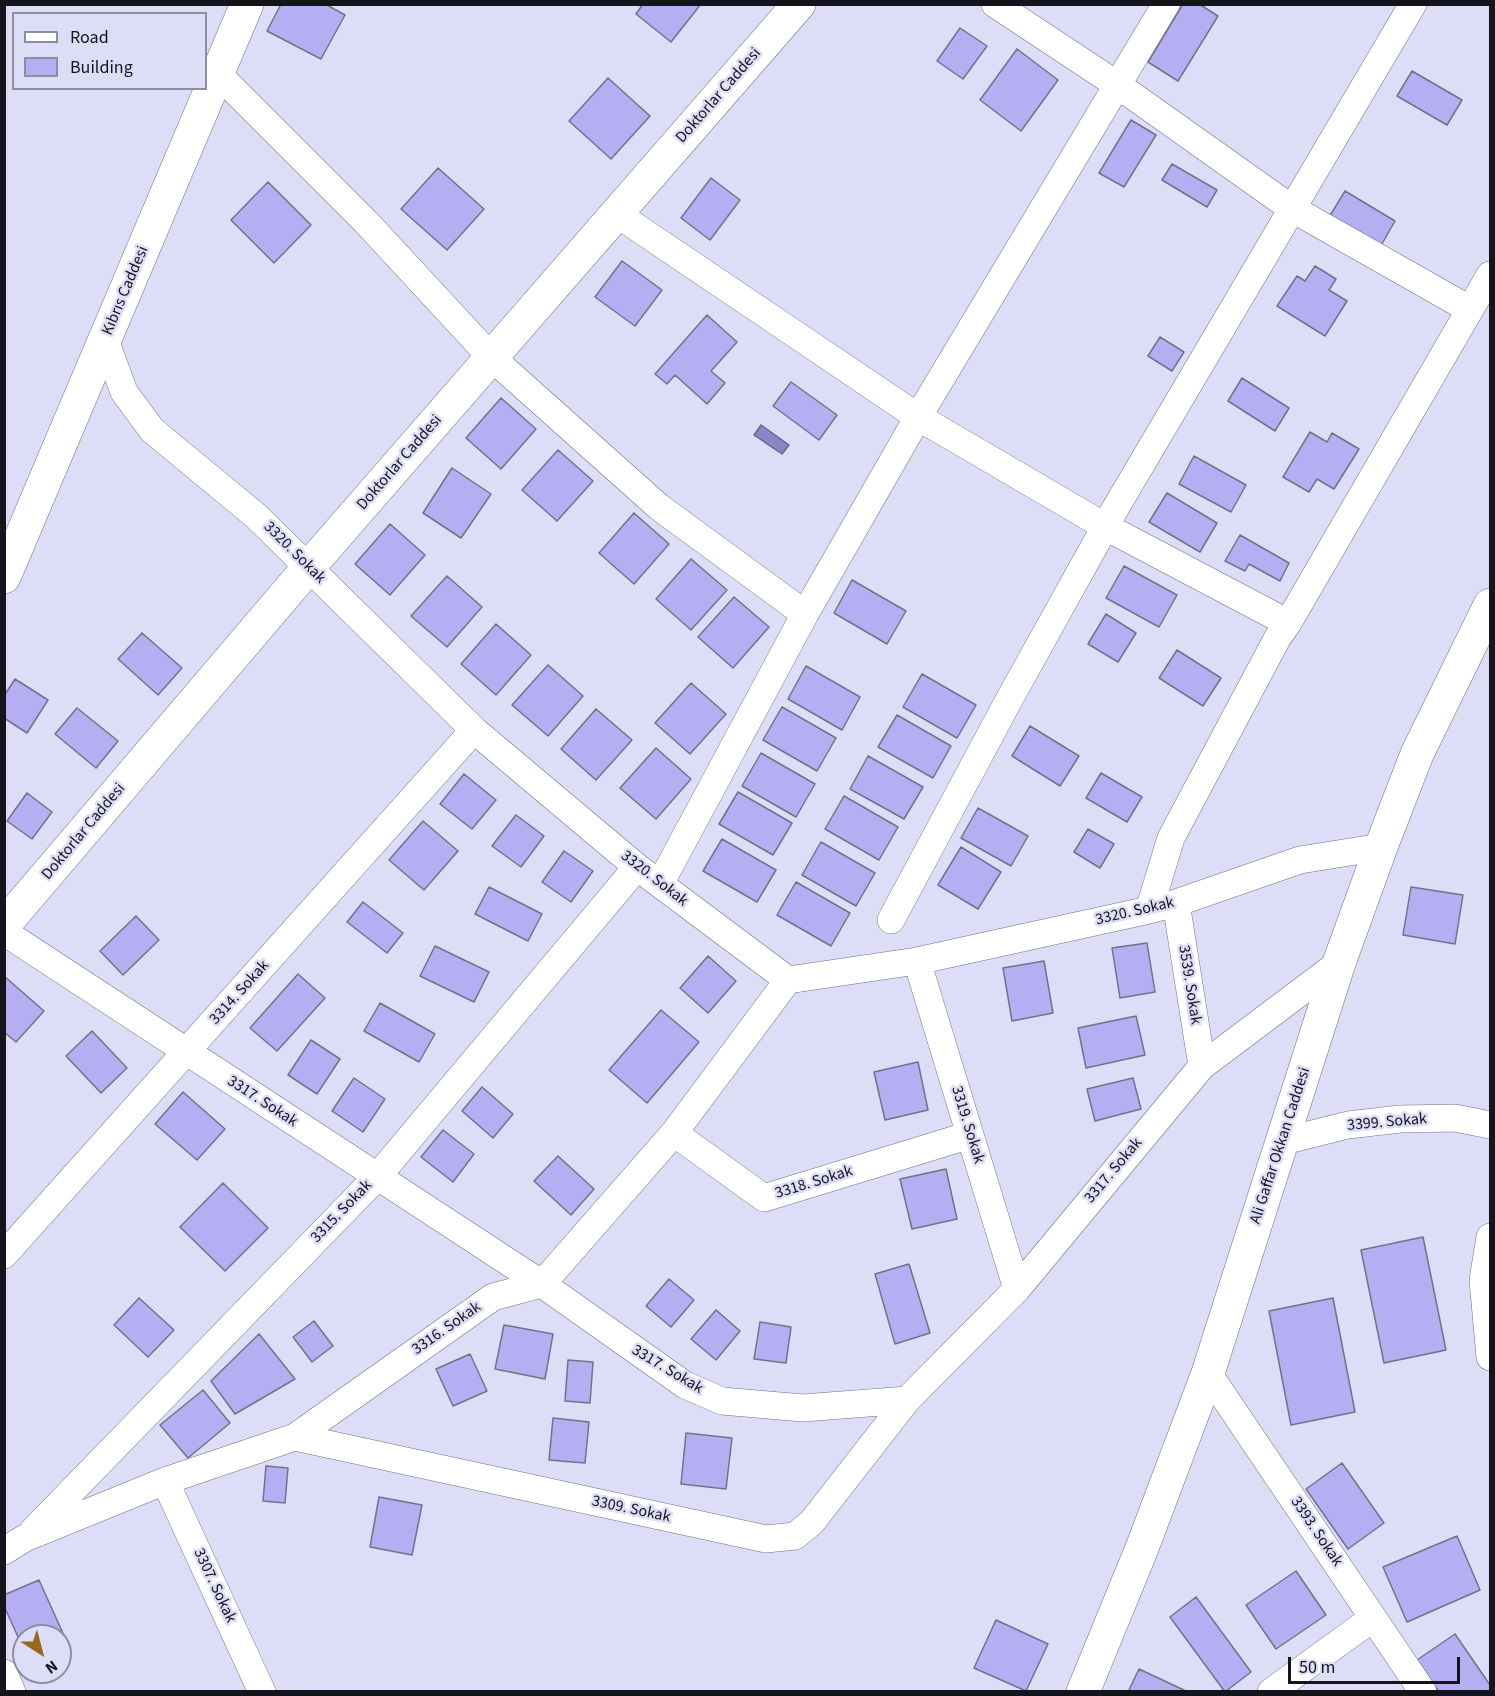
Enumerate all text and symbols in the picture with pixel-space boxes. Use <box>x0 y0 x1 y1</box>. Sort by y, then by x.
legend <box>12 12 207 90</box>
text: Road <box>70 25 109 50</box>
street label: Doktorlar Caddesi <box>672 44 766 148</box>
text: Building <box>70 55 133 80</box>
street label: Kıbrıs Caddesi <box>99 244 153 338</box>
street label: Doktorlar Caddesi <box>353 411 447 515</box>
street label: 3320. Sokak <box>259 518 329 588</box>
street label: Doktorlar Caddesi <box>38 780 130 884</box>
street label: 3320. Sokak <box>617 847 691 911</box>
street label: 3320. Sokak <box>1094 894 1176 930</box>
street label: 3539. Sokak <box>1173 944 1205 1026</box>
street label: 3314. Sokak <box>206 957 274 1029</box>
street label: Ali Gaffar Okkan Caddesi <box>1247 1065 1315 1227</box>
street label: 3317. Sokak <box>223 1072 301 1132</box>
street label: 3319. Sokak <box>946 1084 988 1166</box>
street label: 3399. Sokak <box>1346 1110 1428 1136</box>
street label: 3317. Sokak <box>1081 1134 1147 1208</box>
street label: 3318. Sokak <box>773 1162 855 1204</box>
street label: 3315. Sokak <box>307 1177 377 1247</box>
street label: 3316. Sokak <box>409 1298 485 1360</box>
street label: 3317. Sokak <box>628 1341 706 1399</box>
street label: 3309. Sokak <box>590 1492 672 1528</box>
street label: 3393. Sokak <box>1286 1493 1346 1571</box>
street label: 3307. Sokak <box>188 1546 240 1626</box>
north arrow <box>12 1624 72 1684</box>
scale bar <box>1291 1645 1464 1683</box>
text: N <box>41 1655 62 1679</box>
text: 50 m <box>1299 1655 1335 1680</box>

